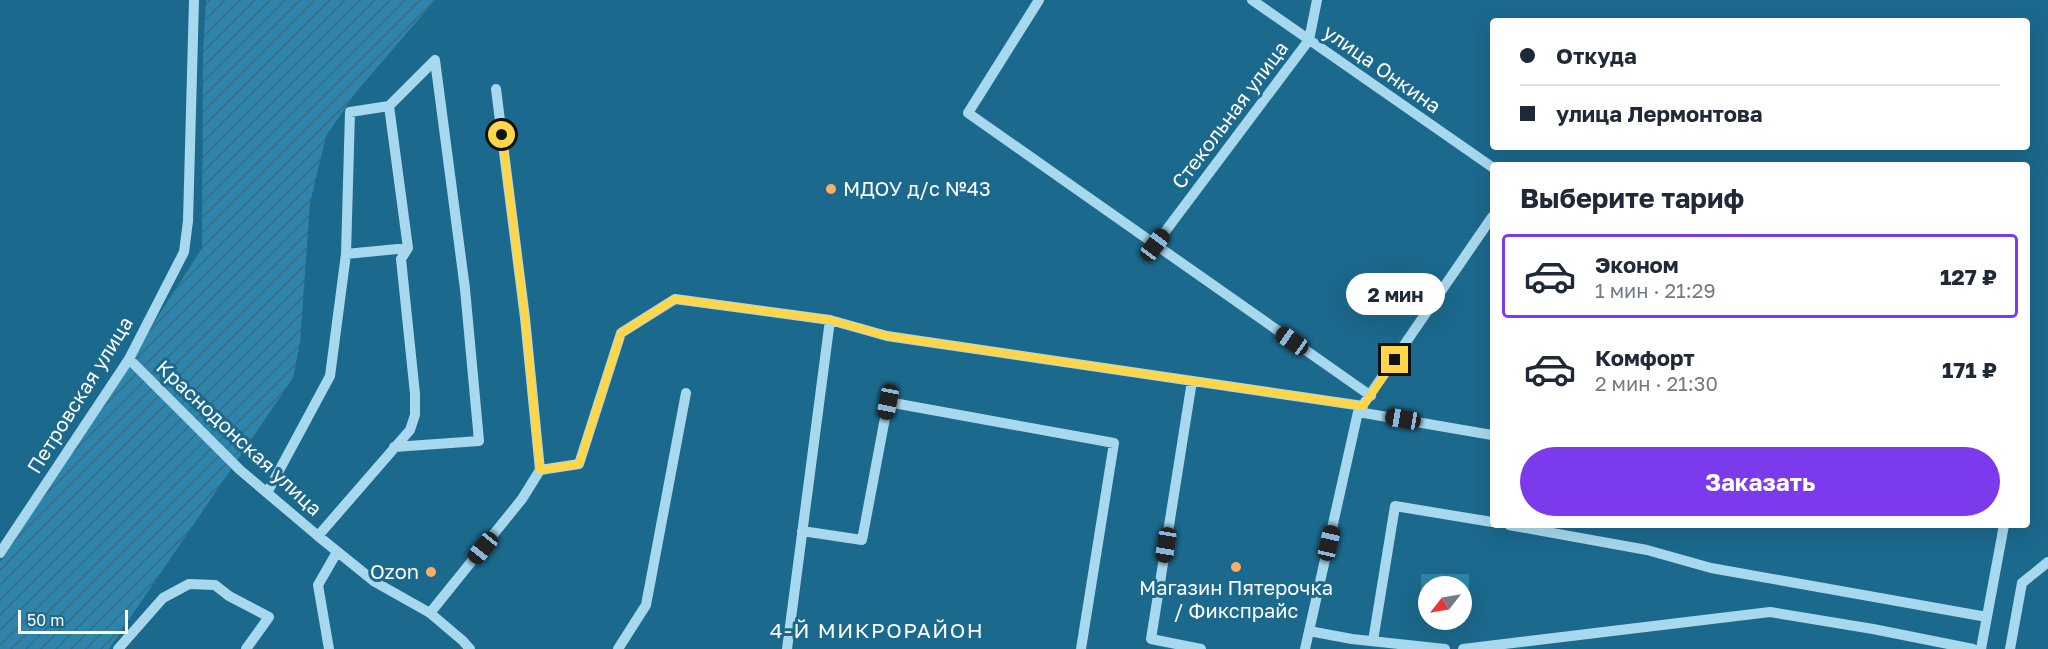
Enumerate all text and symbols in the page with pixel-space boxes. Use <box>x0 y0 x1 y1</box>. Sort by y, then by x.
street label: улица Онкина <box>1319 19 1446 118</box>
street label: Стекольная улица <box>1166 36 1292 193</box>
text: Откуда <box>1556 42 1637 69</box>
text: улица Лермонтова <box>1556 100 1763 127</box>
route start <box>488 121 515 148</box>
place label: МДОУ д/с №43 <box>843 176 991 200</box>
marker: МДОУ д/с №43 <box>824 182 838 196</box>
text: Выберите тариф <box>1520 182 1744 214</box>
car <box>1137 225 1173 265</box>
icon: car <box>1523 249 1577 303</box>
text: Эконом <box>1595 251 1679 278</box>
text: 127 ₽ <box>1940 263 1997 290</box>
callout: 2 мин <box>1346 273 1444 315</box>
text: 1 мин · 21:29 <box>1595 278 1716 302</box>
text: 2 мин <box>1368 282 1424 306</box>
street label: Петровская улица <box>21 312 137 477</box>
car <box>1272 323 1312 359</box>
icon: car <box>1523 342 1577 396</box>
text: Комфорт <box>1595 344 1695 371</box>
route end <box>1381 346 1408 373</box>
street label: Краснодонская улица <box>152 354 327 520</box>
text: 171 ₽ <box>1942 356 1997 383</box>
text: 2 мин · 21:30 <box>1595 371 1718 395</box>
car <box>876 383 900 421</box>
car <box>1384 407 1422 431</box>
button: Заказать <box>1520 447 2000 516</box>
car <box>1316 523 1342 563</box>
car <box>1154 526 1178 564</box>
car <box>465 528 501 568</box>
place label: Ozon <box>370 559 419 583</box>
marker: Магазин Пятерочка / Фикспрайс <box>1229 560 1243 574</box>
marker: Ozon <box>424 565 438 579</box>
place label: Магазин Пятерочка / Фикспрайс <box>1139 575 1333 622</box>
north arrow <box>1418 576 1472 630</box>
map controls <box>1418 576 1472 630</box>
scale bar <box>18 607 128 634</box>
text: 50 m <box>27 610 64 630</box>
district label: 4-Й МИКРОРАЙОН <box>770 617 984 643</box>

